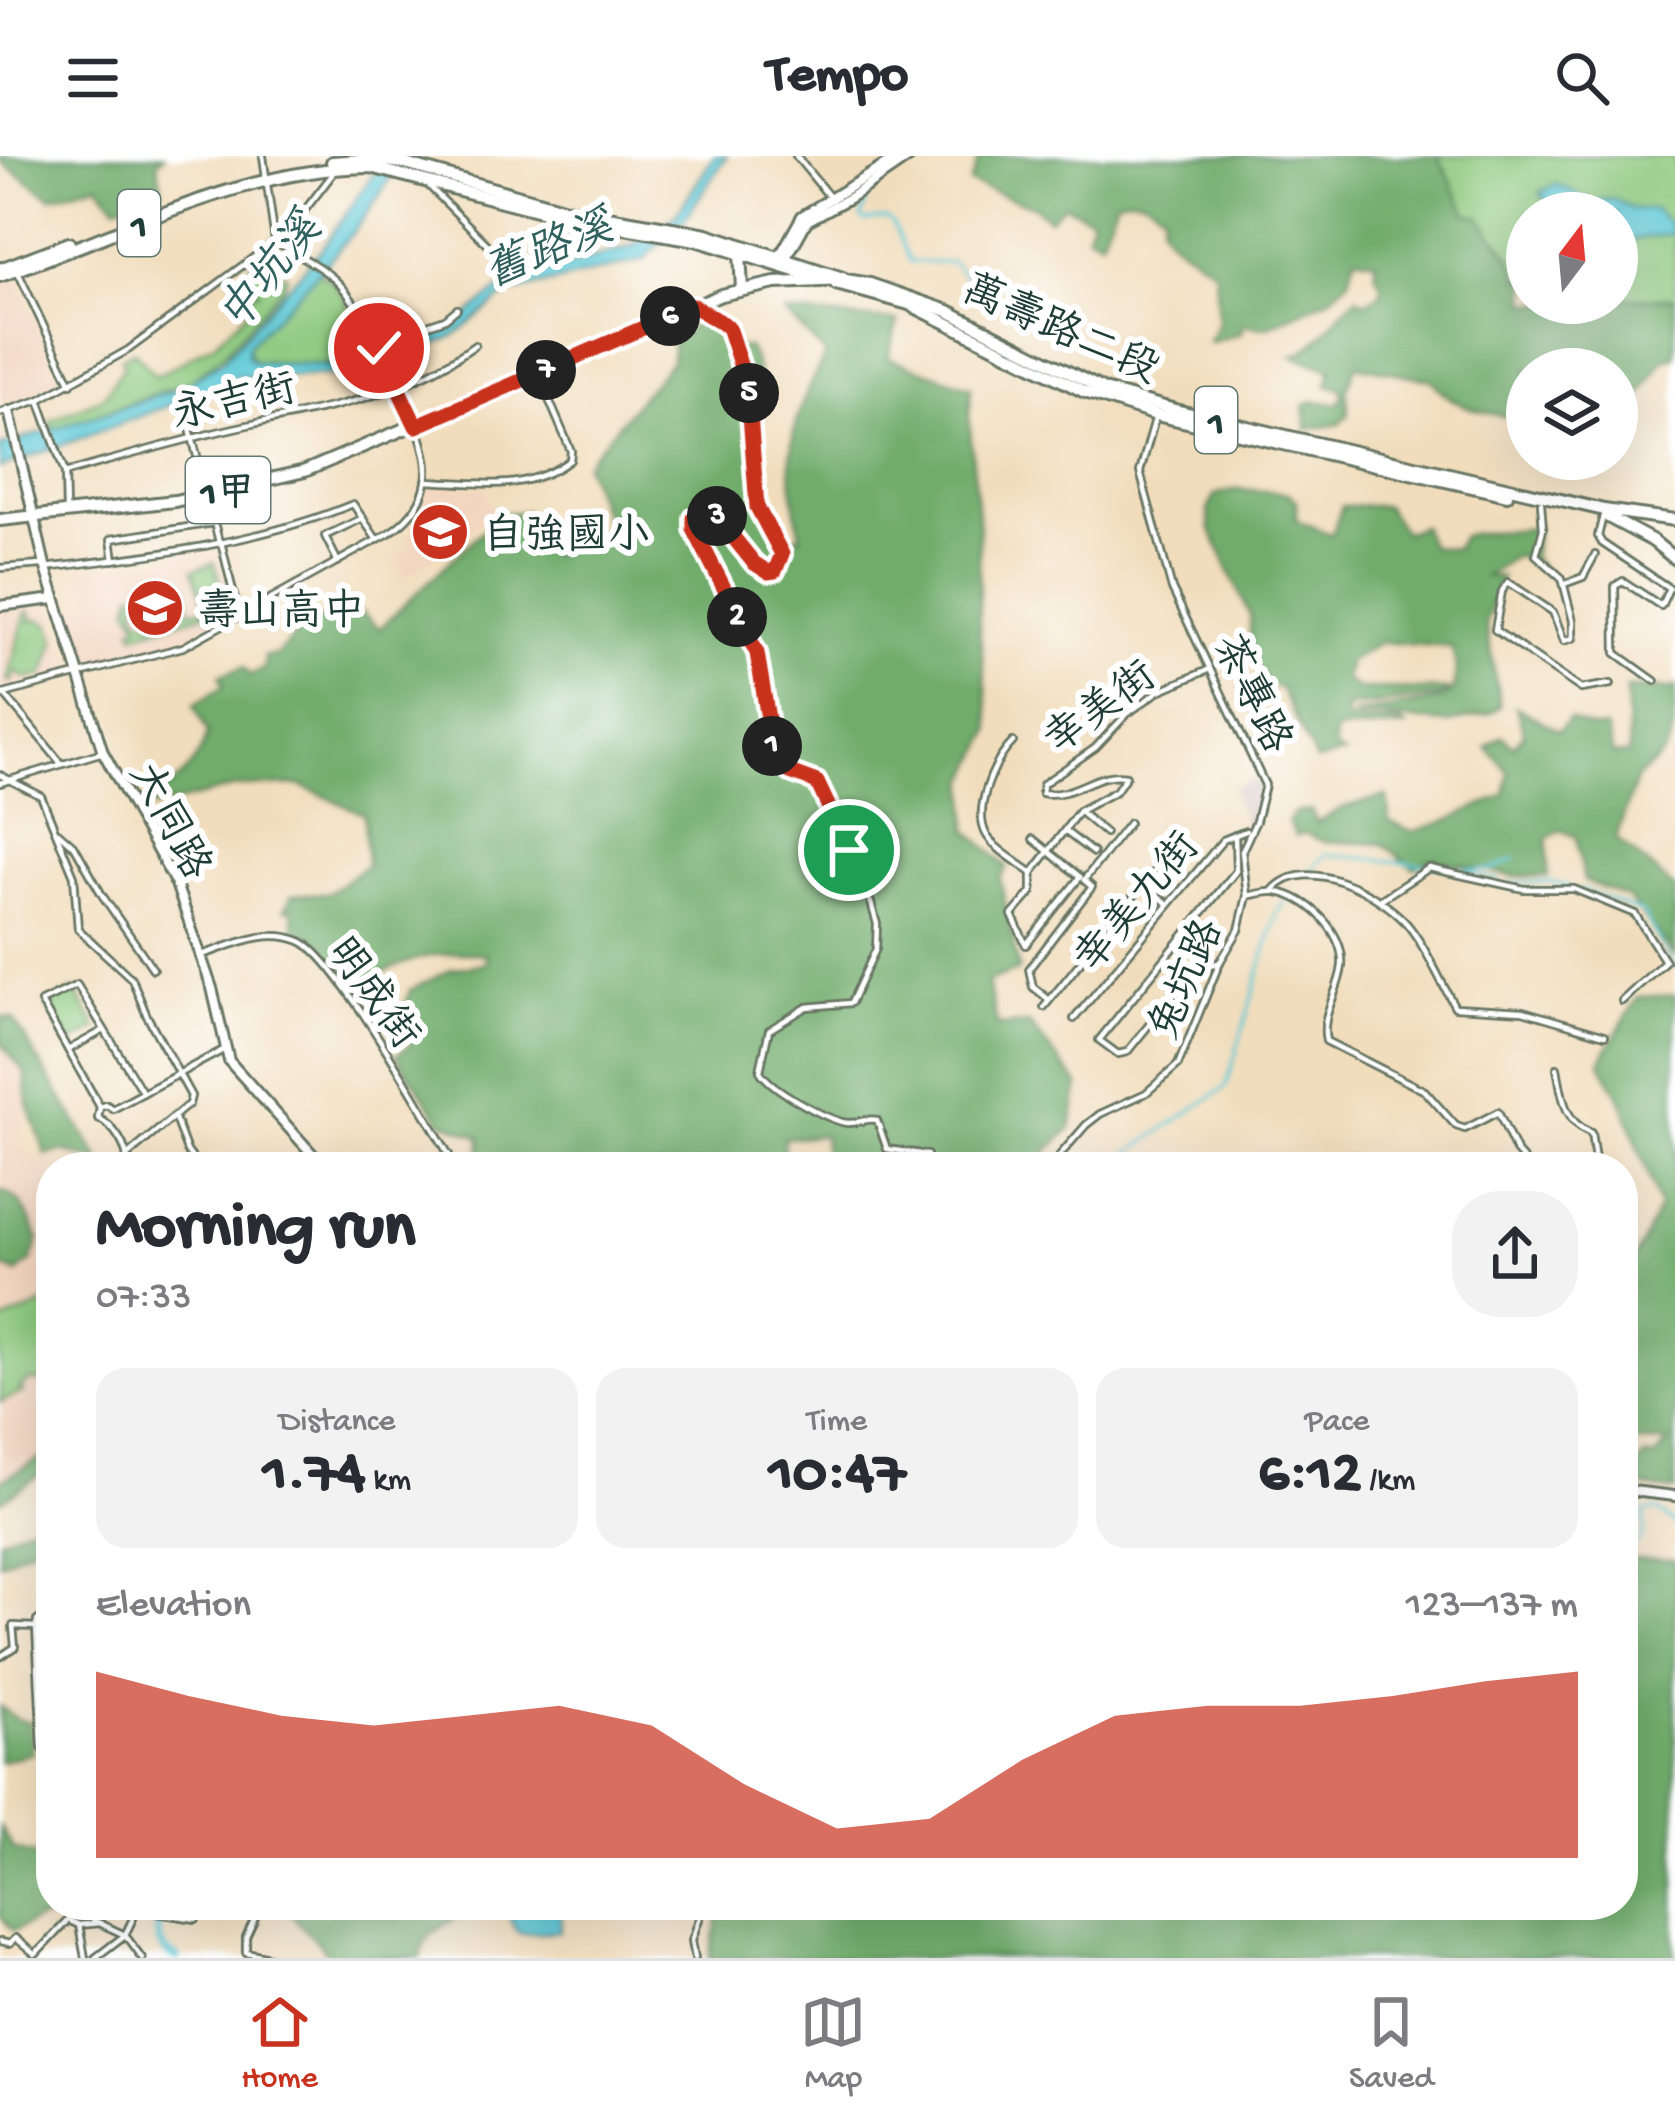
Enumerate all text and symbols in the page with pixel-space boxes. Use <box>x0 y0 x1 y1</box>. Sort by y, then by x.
icon: menu <box>60 45 126 111</box>
icon: search <box>1549 45 1615 111</box>
text: Tempo <box>767 46 908 110</box>
road number: 1 <box>118 190 160 256</box>
north arrow <box>1506 192 1638 324</box>
map controls <box>1506 192 1638 480</box>
water label: 舊路溪 <box>476 200 624 303</box>
water label: 中坑溪 <box>207 202 337 344</box>
street label: 萬壽路二段 <box>953 265 1166 398</box>
pin: 6 <box>640 286 700 346</box>
pin <box>328 297 430 399</box>
text: 6 <box>662 297 678 335</box>
icon: check <box>346 315 412 381</box>
pin: 7 <box>516 340 576 400</box>
button: layers <box>1506 348 1638 480</box>
text: 7 <box>537 351 555 389</box>
pin: 5 <box>719 363 779 423</box>
street label: 永吉街 <box>167 365 302 443</box>
text: 5 <box>740 374 758 412</box>
road number: 1 <box>1195 387 1237 453</box>
road number: 1甲 <box>186 457 270 523</box>
pin: 3 <box>687 486 747 546</box>
text: 3 <box>708 497 726 535</box>
school or university icon: 自強國小 <box>409 501 471 563</box>
place label: 自強國小 <box>482 512 650 564</box>
school or university icon: 壽山高中 <box>124 577 186 639</box>
pin: 2 <box>707 587 767 647</box>
place label: 壽山高中 <box>197 588 365 640</box>
text: 2 <box>729 598 745 636</box>
street label: 茶專路 <box>1199 627 1301 763</box>
street label: 幸美街 <box>1035 652 1168 768</box>
pin: 1 <box>742 716 802 776</box>
text: 1 <box>765 727 779 765</box>
street label: 大同路 <box>115 754 220 890</box>
pin <box>798 799 900 901</box>
icon: arrive <box>816 817 882 883</box>
street label: 幸美九街 <box>1065 823 1213 985</box>
street label: 兔坑路 <box>1140 912 1237 1049</box>
street label: 明成街 <box>313 928 429 1061</box>
button: share <box>1452 1191 1578 1317</box>
text: Morning run <box>96 1192 415 1270</box>
text: 07:33 <box>96 1276 191 1322</box>
text: Distance <box>279 1404 395 1442</box>
text: Time <box>807 1404 867 1442</box>
text: Pace <box>1305 1404 1369 1442</box>
text: 1.74 <box>263 1442 365 1512</box>
text: 10:47 <box>769 1442 905 1512</box>
text: 6:12 <box>1259 1442 1362 1512</box>
text: km <box>365 1463 411 1501</box>
text: /km <box>1362 1463 1415 1501</box>
text: Elevation <box>96 1584 251 1630</box>
text: 123–137 m <box>1406 1584 1578 1630</box>
tab: Home <box>241 1989 318 2099</box>
tab: Map <box>800 1989 866 2099</box>
tab: Saved <box>1349 1989 1434 2099</box>

